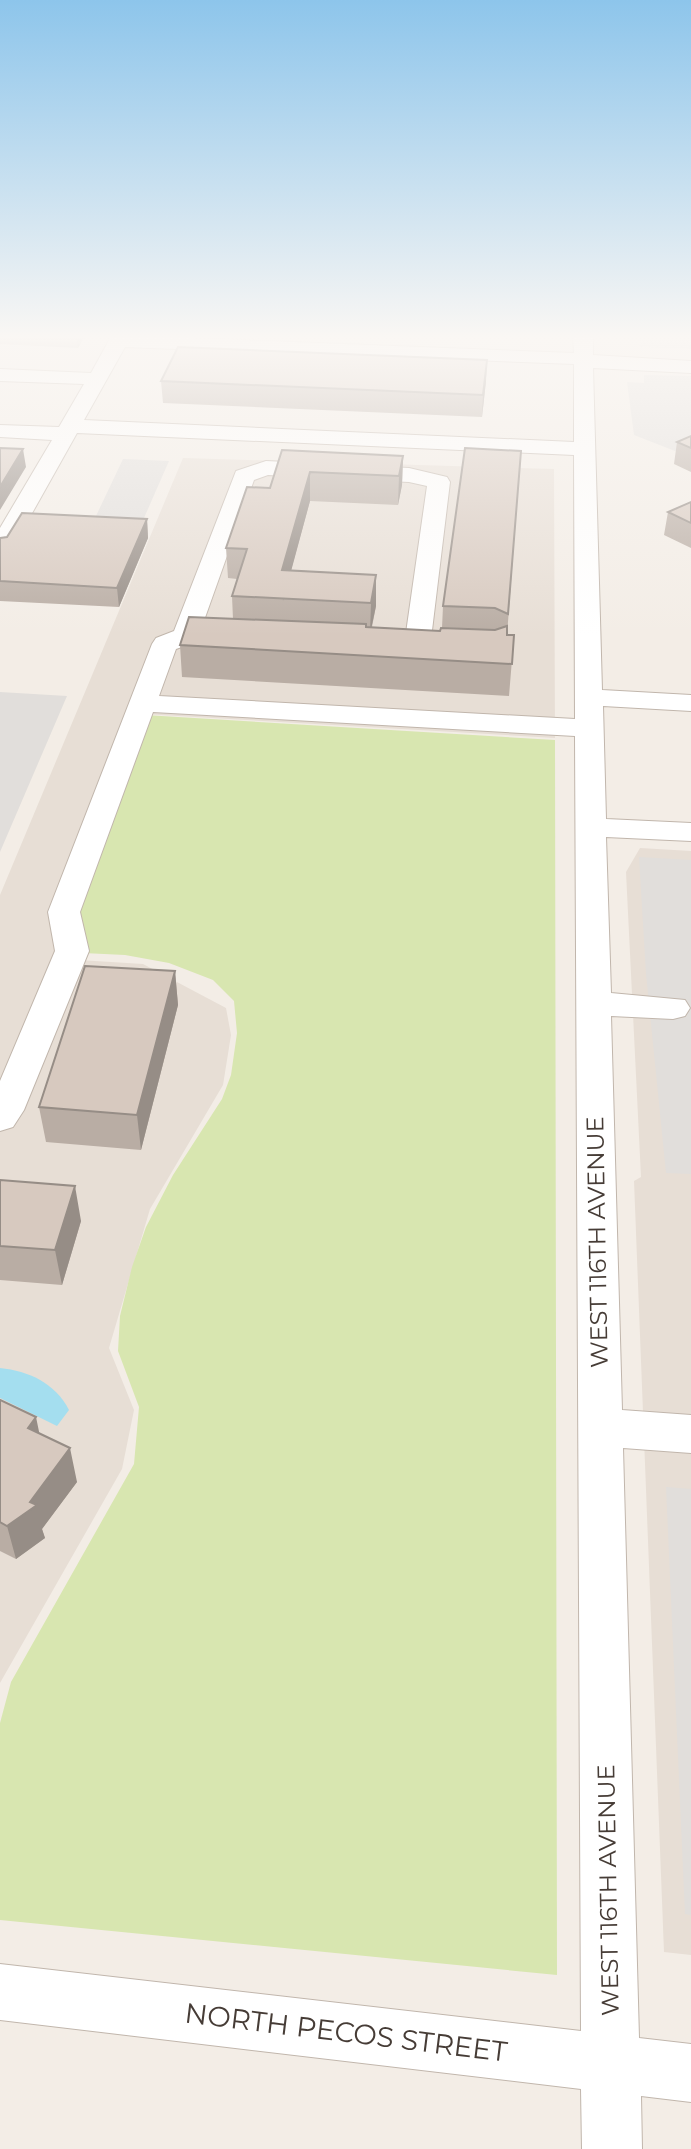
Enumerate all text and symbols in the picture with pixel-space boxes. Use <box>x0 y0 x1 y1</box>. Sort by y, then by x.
street label: WEST 116TH AVENUE <box>580 1116 614 1368</box>
street label: WEST 116TH AVENUE <box>591 1764 625 2016</box>
street label: NORTH PECOS STREET <box>183 1995 509 2069</box>

